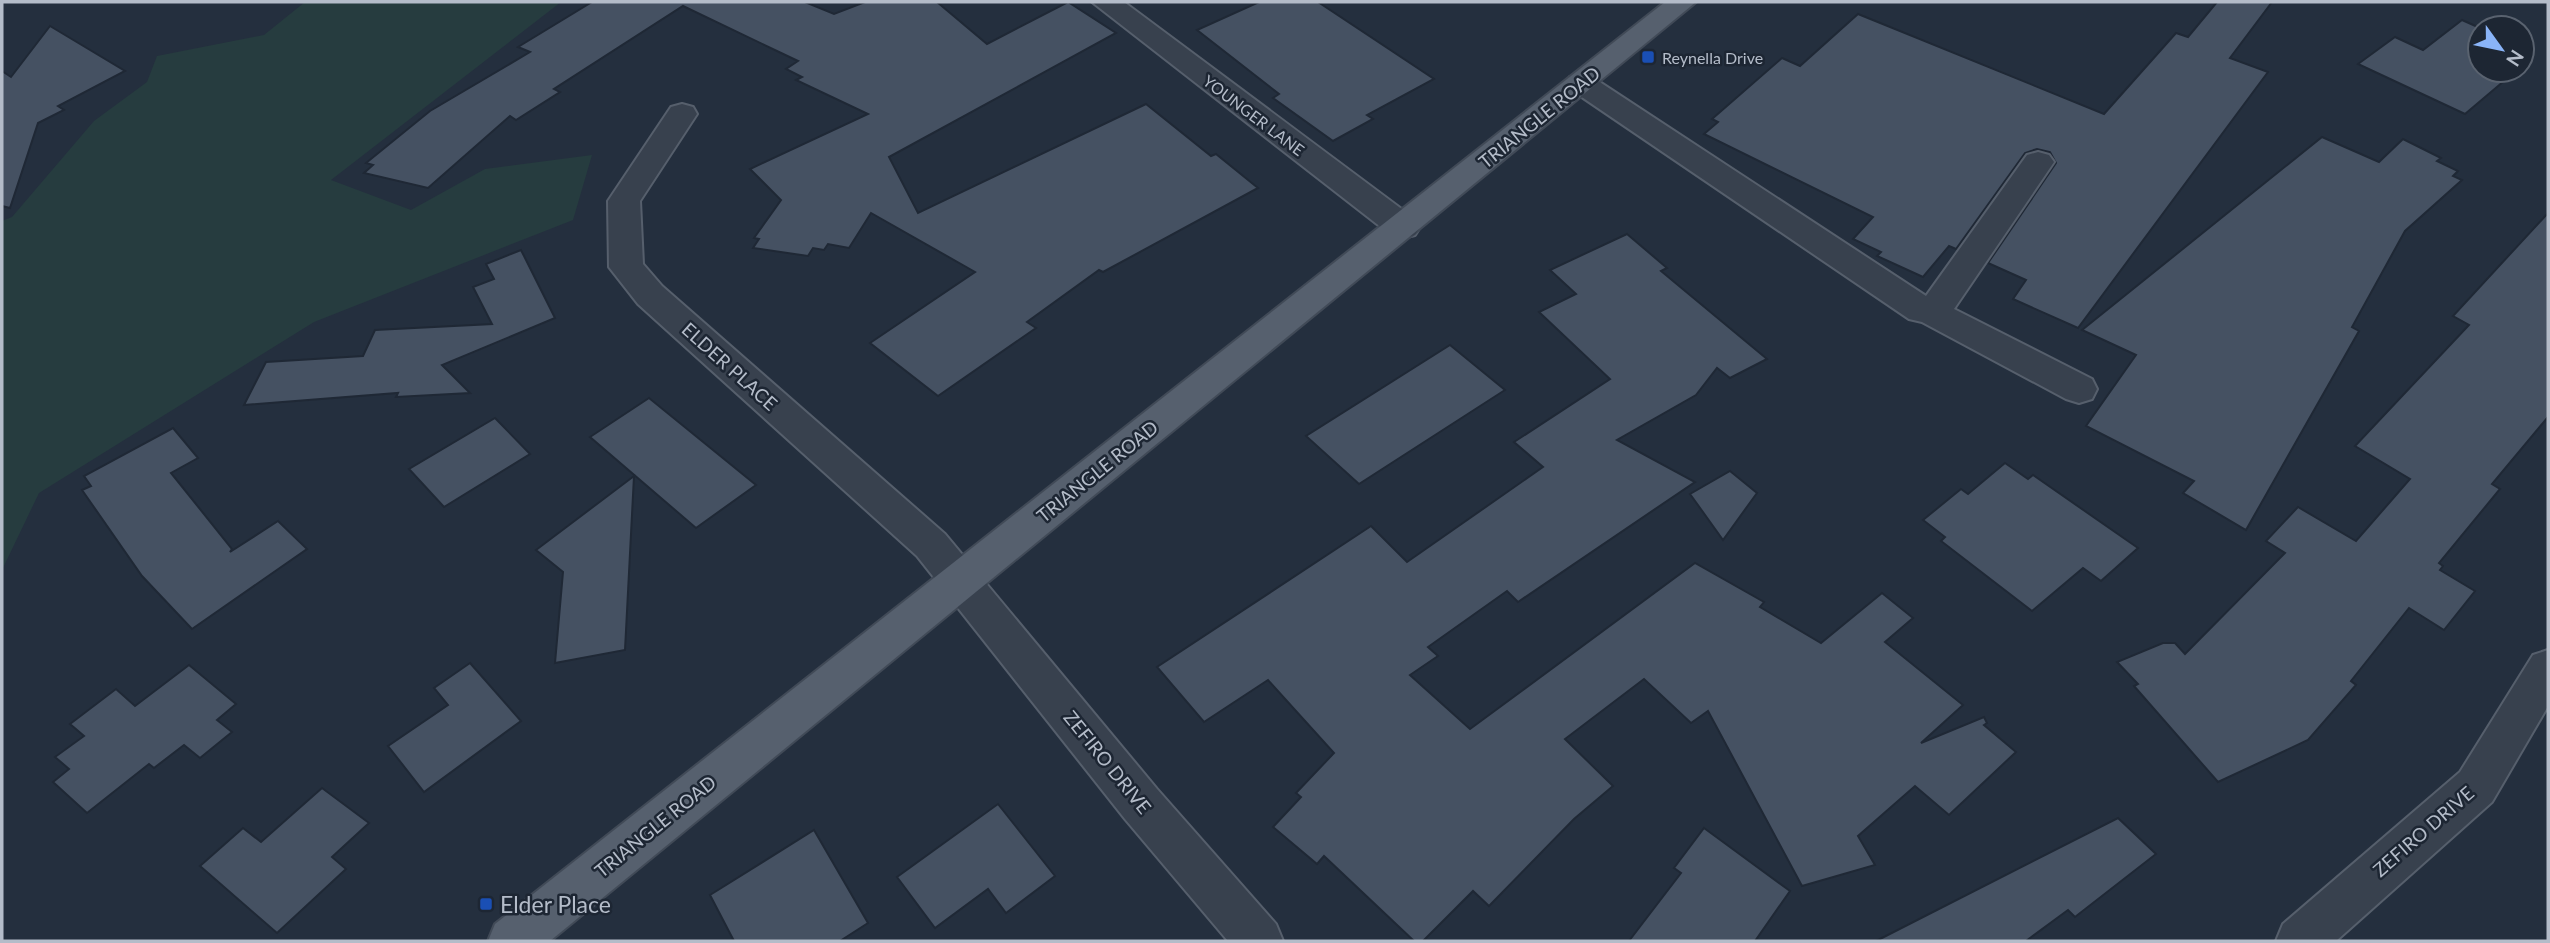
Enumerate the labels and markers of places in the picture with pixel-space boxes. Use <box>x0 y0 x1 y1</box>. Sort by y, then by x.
place label: Reynella Drive <box>1662 48 1763 67</box>
marker: Reynella Drive <box>1640 49 1656 65</box>
place label: Elder Place <box>500 890 611 918</box>
marker: Elder Place <box>478 896 494 912</box>

